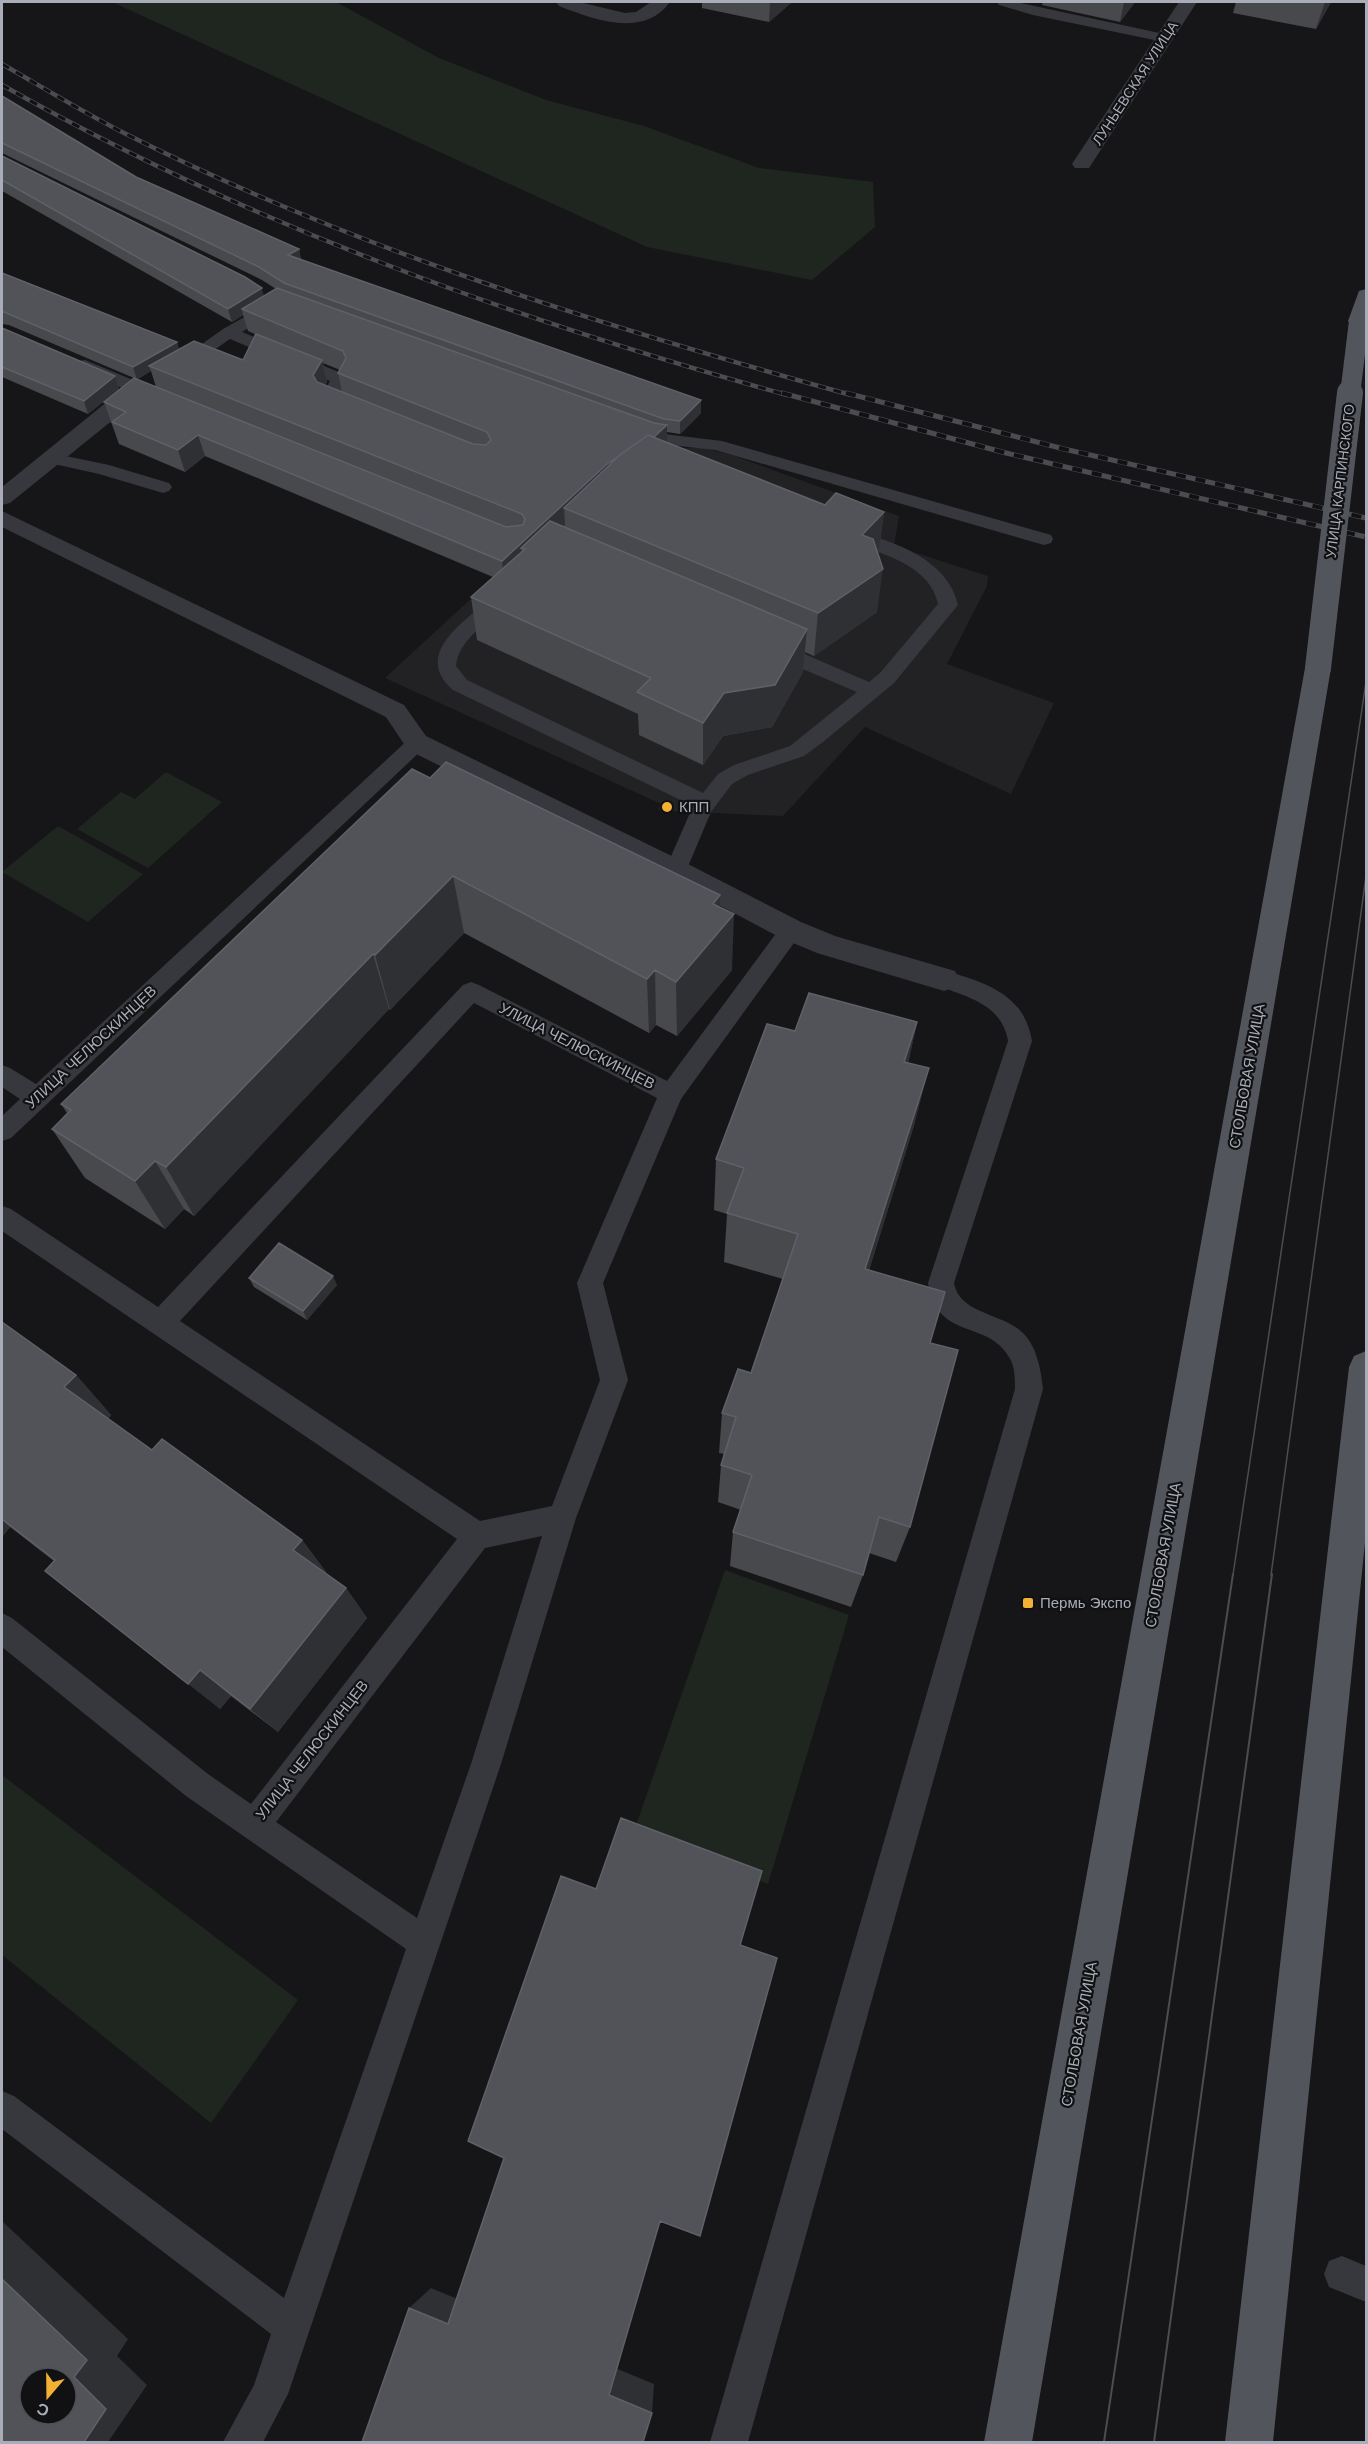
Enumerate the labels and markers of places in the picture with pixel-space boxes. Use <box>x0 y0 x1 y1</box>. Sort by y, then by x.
place label: КПП <box>679 798 709 815</box>
marker: КПП <box>660 800 674 814</box>
place label: Пермь Экспо <box>1040 1594 1131 1611</box>
marker: Пермь Экспо <box>1021 1596 1035 1610</box>

